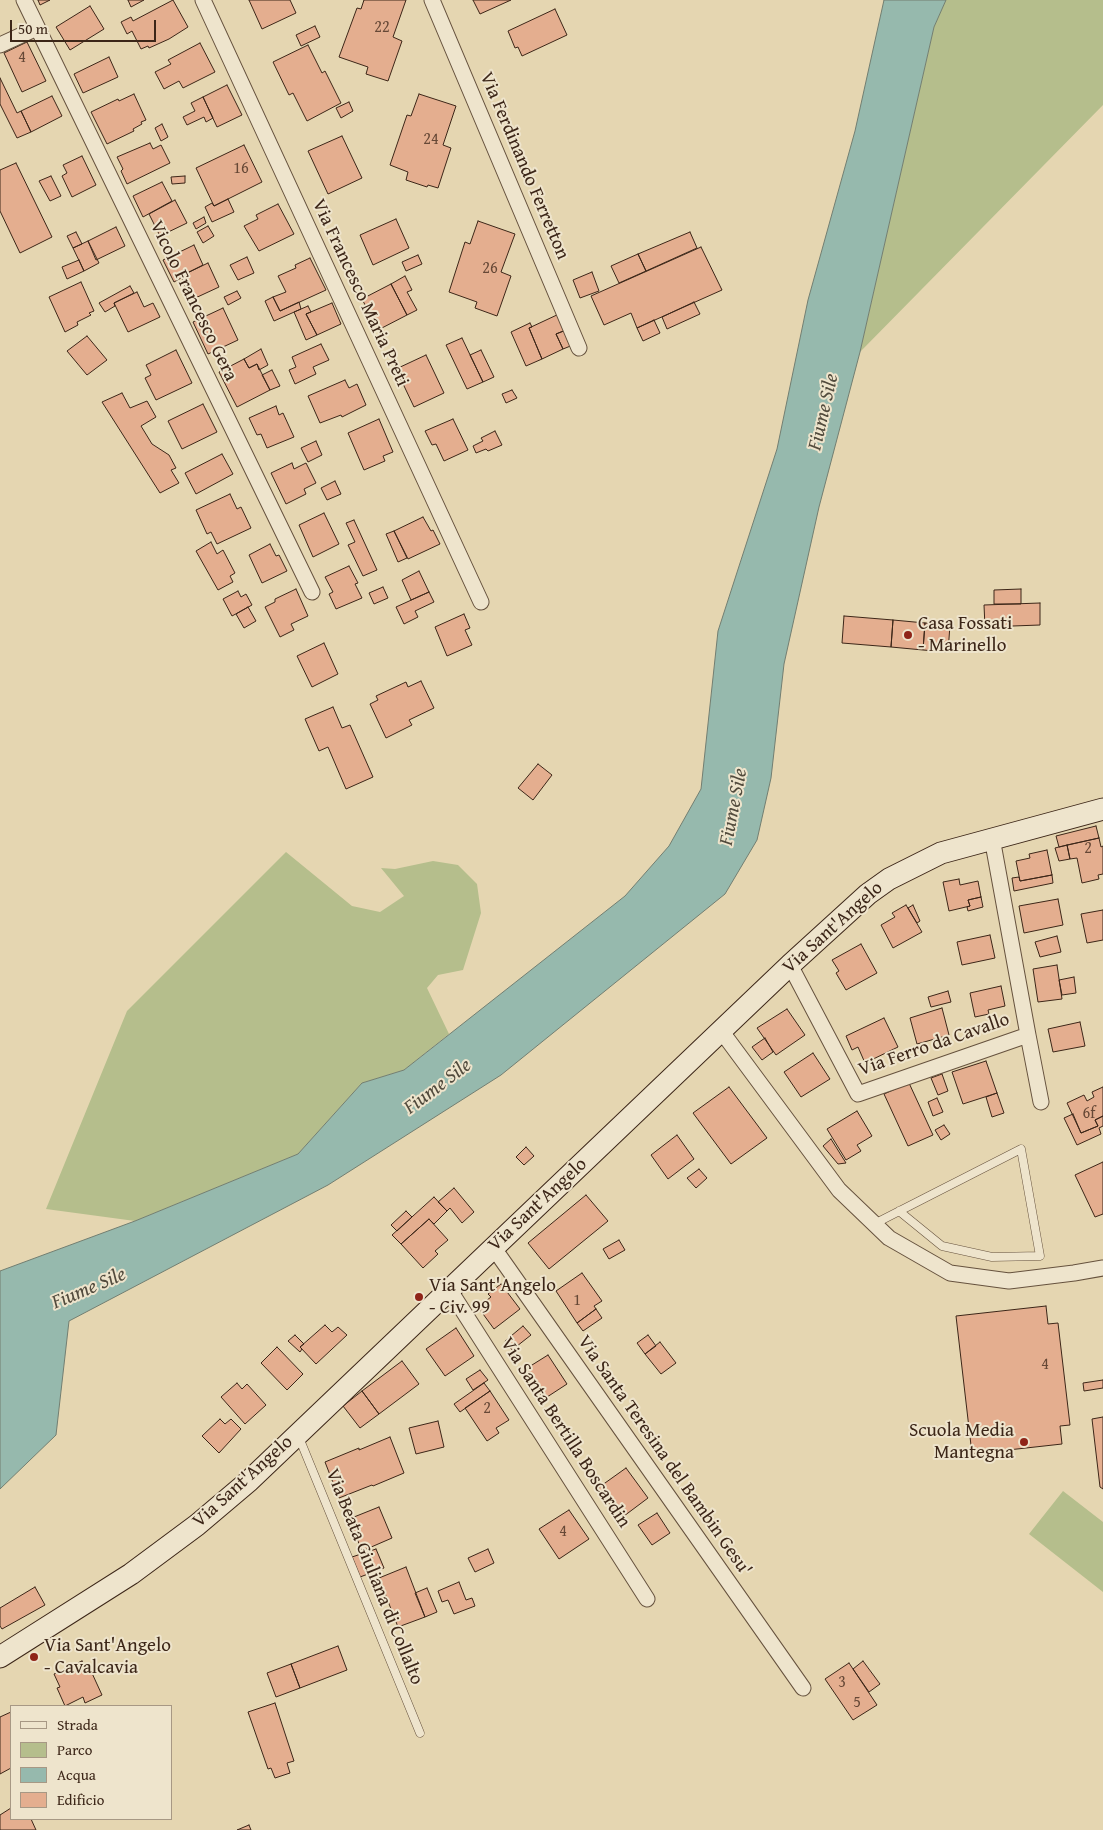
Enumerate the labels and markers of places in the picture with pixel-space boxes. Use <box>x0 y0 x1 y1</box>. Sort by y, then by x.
place label: Casa Fossati - Marinello <box>918 613 1012 657</box>
marker: Casa Fossati - Marinello <box>902 629 914 641</box>
place label: Via Sant'Angelo - Civ. 99 <box>429 1275 556 1319</box>
marker: Via Sant'Angelo - Civ. 99 <box>413 1291 425 1303</box>
place label: Scuola Media Mantegna <box>909 1420 1014 1464</box>
marker: Scuola Media Mantegna <box>1018 1436 1030 1448</box>
place label: Via Sant'Angelo - Cavalcavia <box>44 1635 171 1679</box>
marker: Via Sant'Angelo - Cavalcavia <box>28 1651 40 1663</box>

